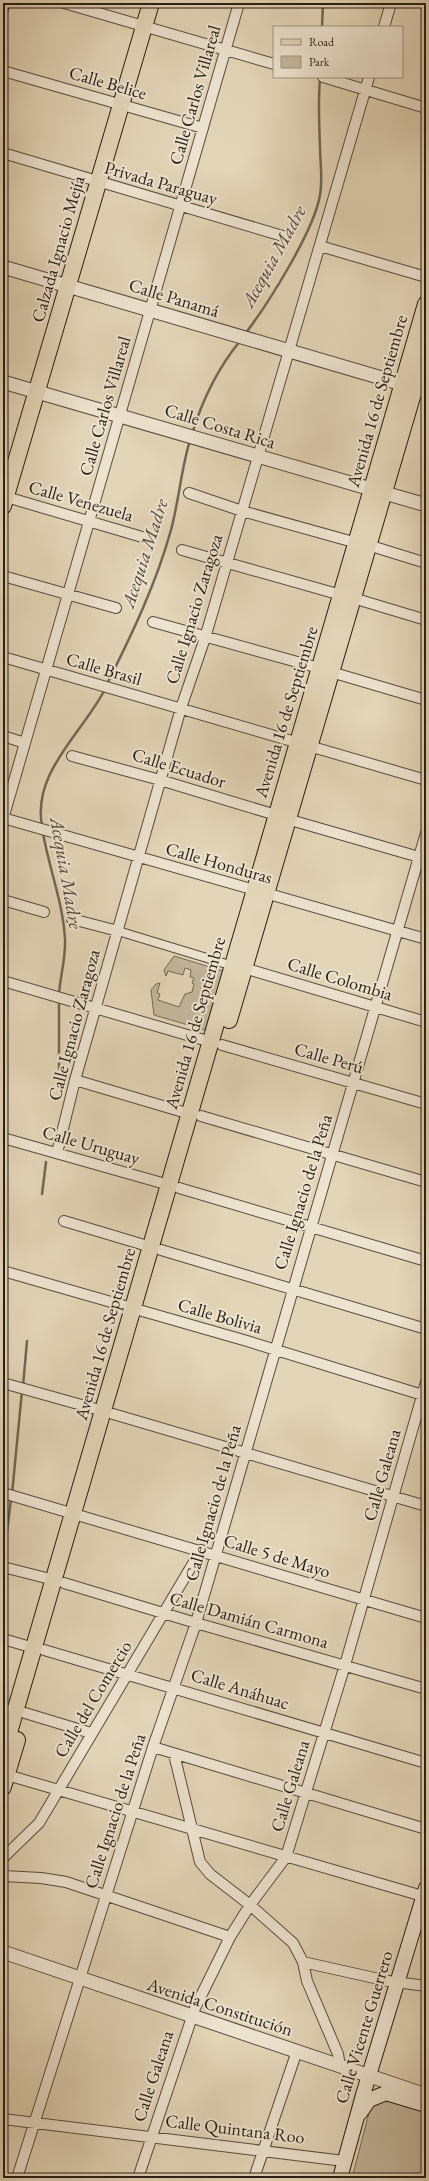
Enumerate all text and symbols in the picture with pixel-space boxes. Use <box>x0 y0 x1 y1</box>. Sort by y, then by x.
street label: Calle Carlos Villareal <box>164 22 225 167</box>
legend <box>273 26 403 78</box>
text: Road <box>309 34 335 50</box>
text: Park <box>309 54 330 70</box>
street label: Calle Belice <box>67 61 150 105</box>
street label: Privada Paraguay <box>102 155 220 210</box>
street label: Calzada Ignacio Mejía <box>26 172 90 325</box>
water label: Acequia Madre <box>234 200 313 314</box>
street label: Calle Panamá <box>126 273 223 322</box>
street label: Avenida 16 de Septiembre <box>341 312 412 491</box>
street label: Calle Carlos Villareal <box>74 333 135 478</box>
street label: Calle Costa Rica <box>162 398 279 454</box>
street label: Calle Venezuela <box>26 475 137 527</box>
water label: Acequia Madre <box>115 495 175 613</box>
street label: Calle Ignacio Zaragoza <box>160 530 228 687</box>
street label: Avenida 16 de Septiembre <box>248 623 323 801</box>
street label: Calle Brasil <box>64 647 145 690</box>
street label: Calle Ecuador <box>129 742 229 793</box>
water label: Acequia Madre <box>43 813 89 932</box>
street label: Calle Honduras <box>163 836 275 889</box>
street label: Avenida 16 de Septiembre <box>159 934 230 1113</box>
street label: Calle Ignacio Zaragoza <box>42 946 105 1103</box>
street label: Calle Colombia <box>285 952 396 1006</box>
street label: Calle Perú <box>292 1037 367 1078</box>
street label: Calle Ignacio de la Peña <box>268 1110 337 1273</box>
street label: Calle Uruguay <box>40 1120 143 1169</box>
street label: Avenida 16 de Septiembre <box>69 1245 140 1424</box>
street label: Calle Bolivia <box>175 1293 266 1339</box>
street label: Calle Ignacio de la Peña <box>179 1421 246 1584</box>
street label: Calle Galeana <box>357 1425 406 1524</box>
street label: Calle 5 de Mayo <box>221 1528 333 1583</box>
street label: Calle Damián Carmona <box>167 1586 332 1653</box>
street label: Calle del Comercio <box>49 1636 137 1762</box>
street label: Calle Anáhuac <box>188 1663 292 1714</box>
street label: Calle Ignacio de la Peña <box>79 1730 151 1891</box>
street label: Calle Galeana <box>265 1736 315 1835</box>
street label: Calle Vicente Guerrero <box>329 1948 398 2106</box>
street label: Avenida Constitución <box>143 1972 296 2041</box>
street label: Calle Galeana <box>127 2026 178 2124</box>
street label: Calle Quintana Roo <box>164 2109 306 2148</box>

